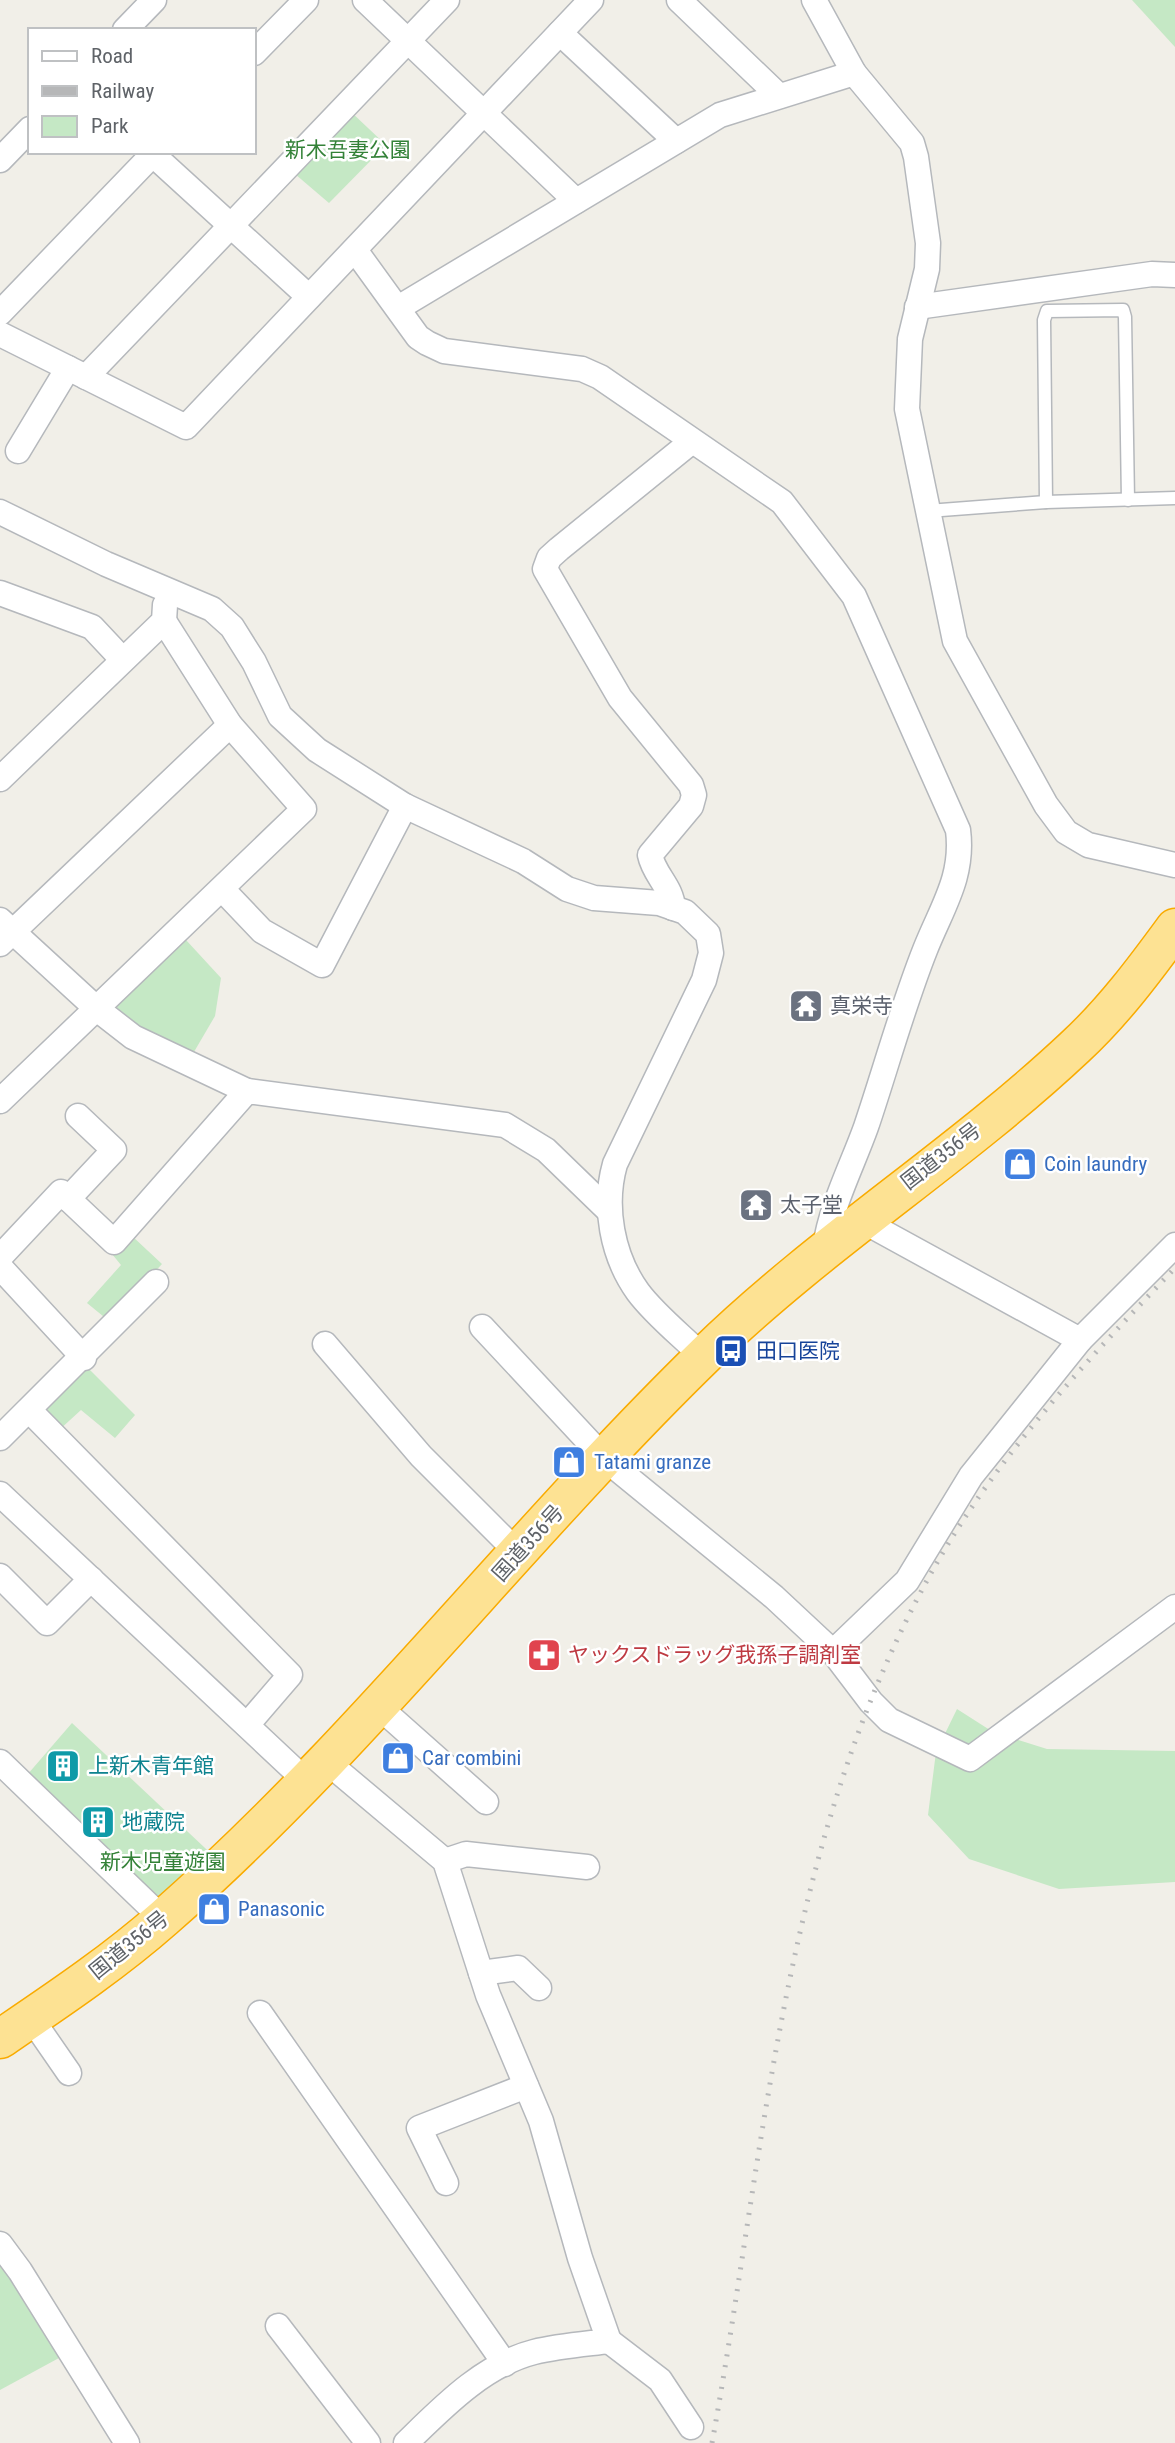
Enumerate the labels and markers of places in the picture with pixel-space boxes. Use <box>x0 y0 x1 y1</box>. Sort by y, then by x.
temple icon: 真栄寺 <box>787 987 825 1025</box>
place label: 真栄寺 <box>830 994 893 1018</box>
shop icon: Coin laundry <box>1001 1145 1039 1183</box>
place label: Coin laundry <box>1044 1152 1147 1176</box>
temple icon: 太子堂 <box>737 1186 775 1224</box>
place label: 太子堂 <box>780 1193 843 1217</box>
bus stop icon: 田口医院 <box>712 1332 750 1370</box>
place label: 田口医院 <box>756 1339 840 1363</box>
shop icon: Tatami granze <box>550 1443 588 1481</box>
place label: Tatami granze <box>594 1450 711 1474</box>
pharmacy icon: ヤックスドラッグ我孫子調剤室 <box>525 1636 563 1674</box>
place label: ヤックスドラッグ我孫子調剤室 <box>568 1643 861 1667</box>
shop icon: Car combini <box>379 1739 417 1777</box>
place label: Car combini <box>422 1746 521 1770</box>
building icon: 上新木青年館 <box>44 1747 82 1785</box>
place label: 上新木青年館 <box>88 1754 214 1778</box>
building icon: 地蔵院 <box>79 1803 117 1841</box>
place label: 地蔵院 <box>122 1810 185 1834</box>
shop icon: Panasonic <box>195 1890 233 1928</box>
place label: Panasonic <box>238 1897 325 1921</box>

